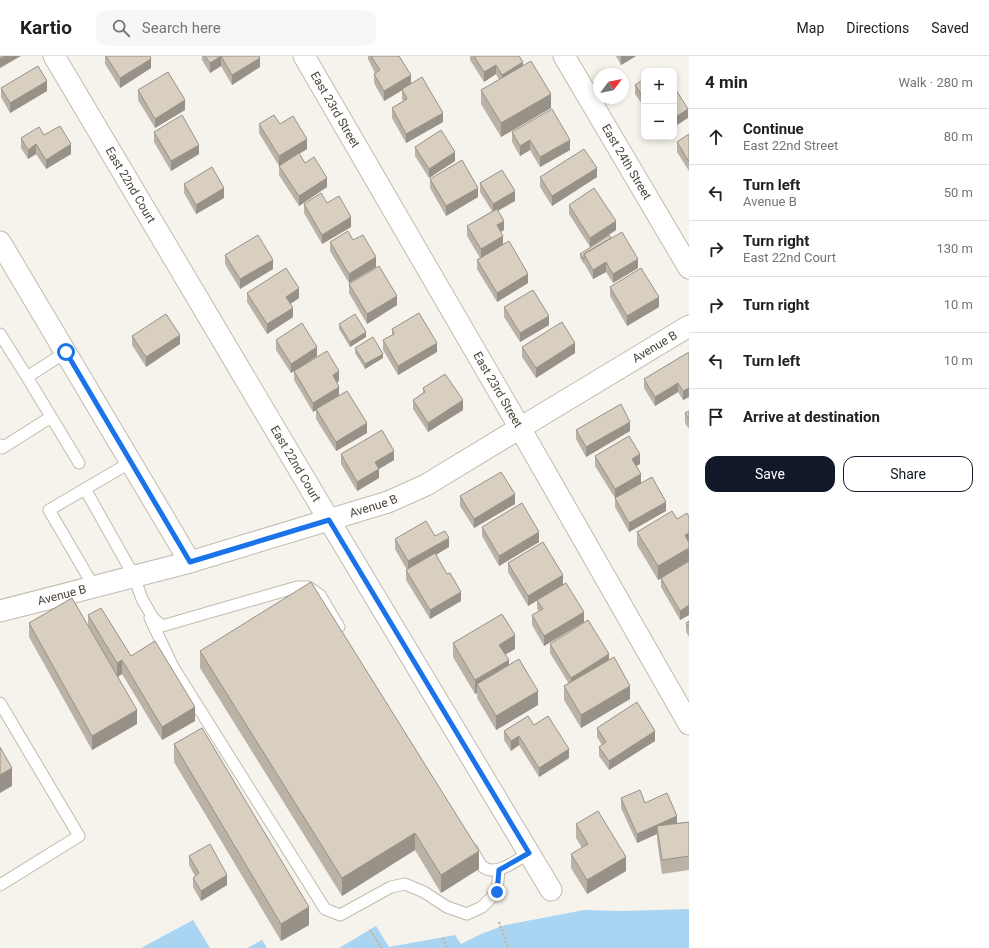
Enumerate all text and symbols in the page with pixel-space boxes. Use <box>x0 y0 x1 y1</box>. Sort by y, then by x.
search box <box>96 10 376 46</box>
text: Kartio <box>20 16 72 39</box>
icon: search <box>110 17 132 39</box>
text: Search here <box>142 19 221 37</box>
text: Map <box>797 20 824 36</box>
text: Directions <box>846 20 909 36</box>
text: Saved <box>931 20 969 36</box>
north arrow <box>593 68 629 104</box>
map controls <box>641 68 677 140</box>
button: + <box>641 68 677 104</box>
street label: East 23rd Street <box>308 69 363 150</box>
text: 4 min <box>705 72 748 92</box>
text: Walk · 280 m <box>898 75 973 90</box>
button: − <box>641 104 677 140</box>
text: Continue <box>743 120 804 138</box>
street label: East 24th Street <box>599 122 654 202</box>
icon: ahead <box>705 126 727 148</box>
text: 80 m <box>944 129 973 144</box>
text: East 22nd Street <box>743 138 838 153</box>
street label: East 22nd Court <box>103 144 158 226</box>
text: Turn left <box>743 176 800 194</box>
icon: left <box>705 182 727 204</box>
text: 50 m <box>944 185 973 200</box>
text: Avenue B <box>743 194 797 209</box>
text: Turn right <box>743 232 809 250</box>
icon: right <box>705 238 727 260</box>
text: 130 m <box>936 241 973 256</box>
text: East 22nd Court <box>743 250 836 265</box>
icon: right <box>705 294 727 316</box>
text: Turn right <box>743 296 809 314</box>
text: 10 m <box>944 297 973 312</box>
street label: Avenue B <box>630 328 680 366</box>
route start <box>57 343 75 361</box>
street label: East 23rd Street <box>470 349 525 430</box>
icon: left <box>705 350 727 372</box>
text: Turn left <box>743 352 800 370</box>
text: 10 m <box>944 353 973 368</box>
icon: arrive <box>705 406 727 428</box>
text: Arrive at destination <box>743 408 880 426</box>
street label: East 22nd Court <box>268 423 324 504</box>
button: Save <box>705 456 835 492</box>
button: Share <box>843 456 973 492</box>
street label: Avenue B <box>348 492 400 520</box>
street label: Avenue B <box>36 582 88 608</box>
route end <box>488 883 506 901</box>

